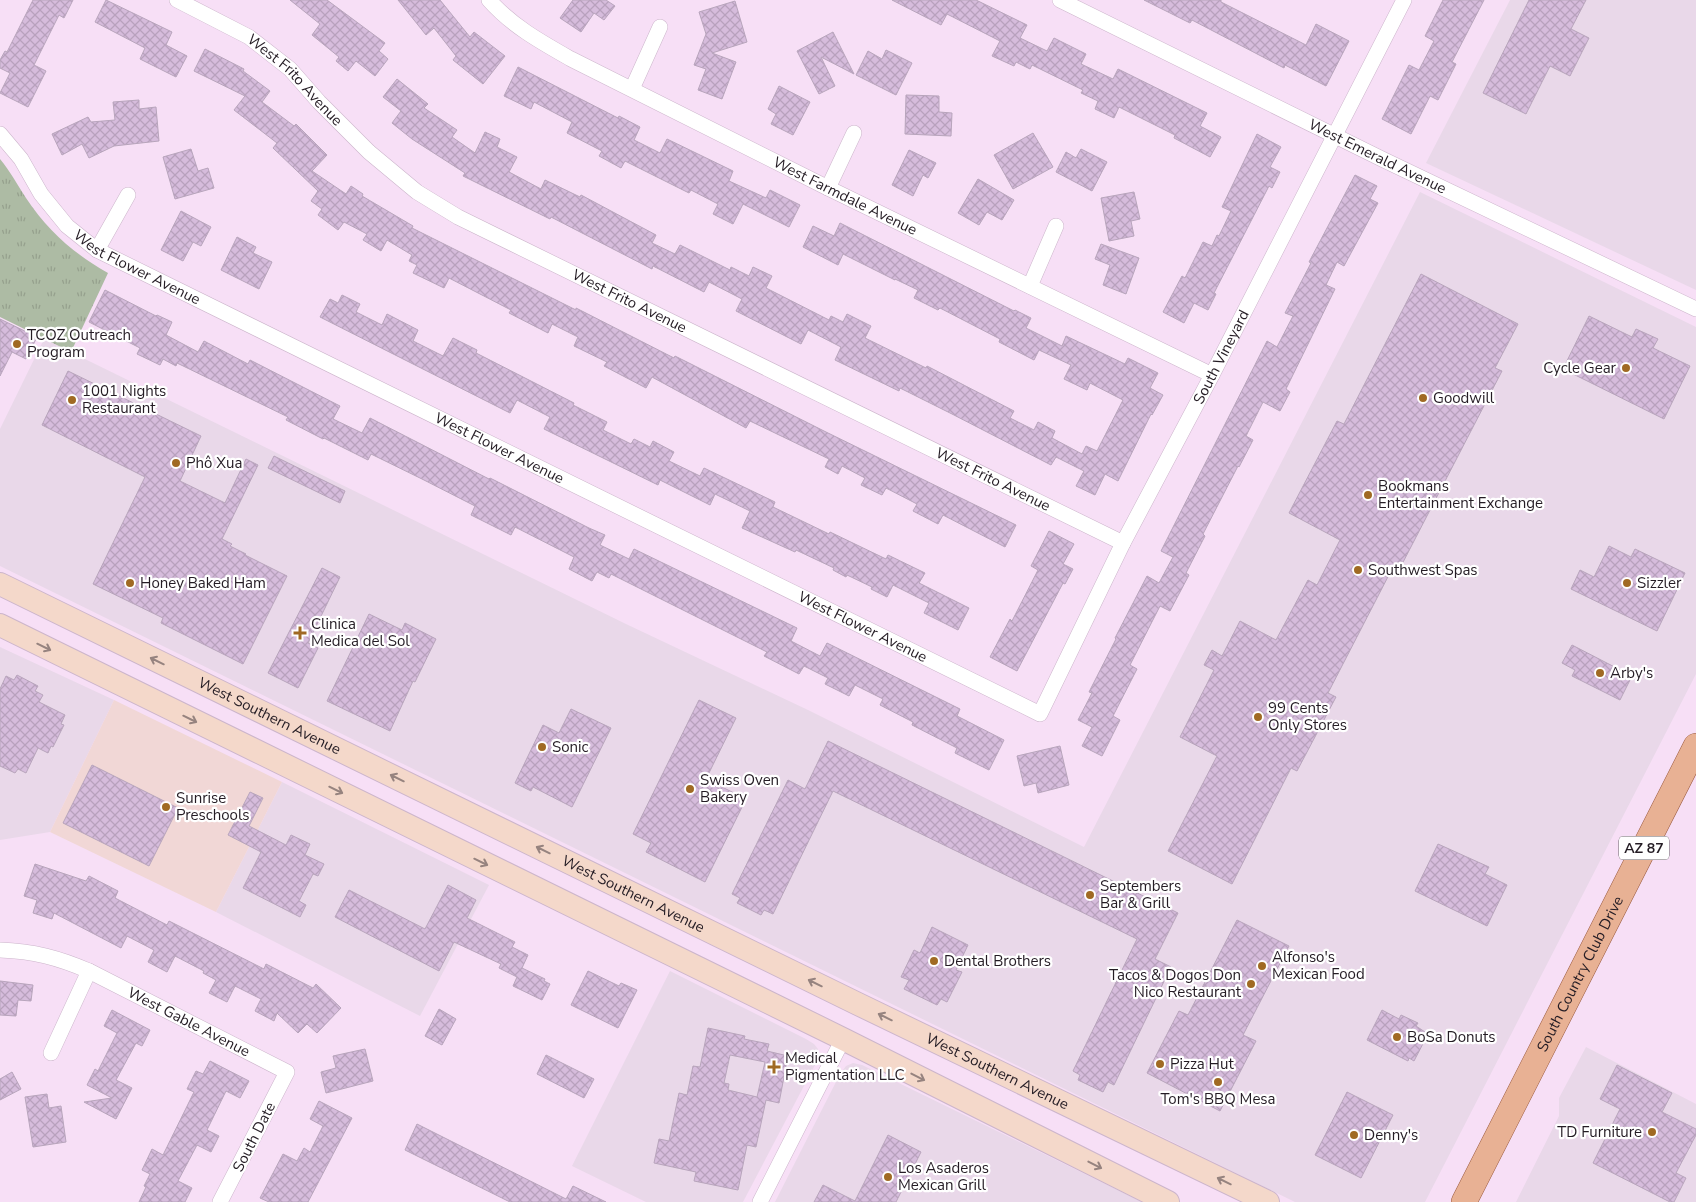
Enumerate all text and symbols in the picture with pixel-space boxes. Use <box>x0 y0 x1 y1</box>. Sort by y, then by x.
street label: West Frito Avenue <box>243 29 347 130</box>
street label: West Emerald Avenue <box>1305 114 1450 198</box>
street label: West Farmdale Avenue <box>770 152 920 240</box>
street label: West Flower Avenue <box>69 225 204 309</box>
street label: West Frito Avenue <box>569 264 690 338</box>
street label: South Vineyard <box>1188 306 1254 408</box>
place label: TCOZ Outreach Program <box>27 325 131 362</box>
marker: TCOZ Outreach Program <box>11 338 23 350</box>
place label: Cycle Gear <box>1543 358 1617 378</box>
marker: Cycle Gear <box>1620 362 1632 374</box>
place label: 1001 Nights Restaurant <box>82 381 166 418</box>
place label: Goodwill <box>1433 388 1495 408</box>
marker: Goodwill <box>1417 392 1429 404</box>
marker: 1001 Nights Restaurant <box>66 394 78 406</box>
street label: West Flower Avenue <box>431 408 567 488</box>
street label: West Frito Avenue <box>932 443 1054 516</box>
place label: Phô Xua <box>186 453 242 473</box>
marker: Phô Xua <box>170 457 182 469</box>
place label: Bookmans Entertainment Exchange <box>1378 476 1543 513</box>
marker: Bookmans Entertainment Exchange <box>1362 489 1374 501</box>
place label: Southwest Spas <box>1368 560 1478 580</box>
marker: Southwest Spas <box>1352 564 1364 576</box>
place label: Honey Baked Ham <box>140 573 266 593</box>
place label: Sizzler <box>1637 573 1682 593</box>
marker: Honey Baked Ham <box>124 577 136 589</box>
marker: Sizzler <box>1621 577 1633 589</box>
street label: West Flower Avenue <box>795 587 931 667</box>
place label: Clinica Medica del Sol <box>311 614 410 651</box>
marker: Clinica Medica del Sol <box>293 626 307 640</box>
one-way arrow <box>36 643 51 652</box>
one-way arrow <box>150 655 165 665</box>
place label: Arby's <box>1610 663 1653 683</box>
marker: Arby's <box>1594 667 1606 679</box>
street label: West Southern Avenue <box>195 673 344 759</box>
place label: 99 Cents Only Stores <box>1268 698 1347 735</box>
marker: 99 Cents Only Stores <box>1252 711 1264 723</box>
one-way arrow <box>182 714 197 724</box>
place label: Sonic <box>552 737 589 757</box>
marker: Sonic <box>536 741 548 753</box>
place label: Swiss Oven Bakery <box>700 770 779 807</box>
one-way arrow <box>390 773 405 782</box>
marker: Swiss Oven Bakery <box>684 783 696 795</box>
one-way arrow <box>328 785 343 795</box>
place label: Sunrise Preschools <box>176 788 250 825</box>
marker: Sunrise Preschools <box>160 801 172 813</box>
road number: AZ 87 <box>1619 836 1669 860</box>
one-way arrow <box>536 845 551 854</box>
street label: West Southern Avenue <box>559 851 708 937</box>
one-way arrow <box>474 857 489 867</box>
place label: Septembers Bar & Grill <box>1100 876 1181 913</box>
marker: Septembers Bar & Grill <box>1084 889 1096 901</box>
street label: South Country Club Drive <box>1532 892 1628 1055</box>
place label: Alfonso's Mexican Food <box>1272 947 1365 984</box>
place label: Dental Brothers <box>944 951 1051 971</box>
marker: Dental Brothers <box>928 955 940 967</box>
marker: Alfonso's Mexican Food <box>1256 960 1268 972</box>
place label: Tacos & Dogos Don Nico Restaurant <box>1109 965 1242 1002</box>
one-way arrow <box>807 978 822 988</box>
marker: Tacos & Dogos Don Nico Restaurant <box>1245 978 1257 990</box>
street label: West Gable Avenue <box>124 982 253 1061</box>
one-way arrow <box>878 1012 893 1021</box>
place label: BoSa Donuts <box>1407 1027 1495 1047</box>
street label: West Southern Avenue <box>922 1028 1072 1114</box>
marker: BoSa Donuts <box>1391 1031 1403 1043</box>
place label: Medical Pigmentation LLC <box>785 1048 905 1085</box>
place label: Pizza Hut <box>1170 1054 1234 1074</box>
marker: Pizza Hut <box>1154 1058 1166 1070</box>
marker: Medical Pigmentation LLC <box>767 1060 781 1074</box>
one-way arrow <box>910 1073 925 1082</box>
marker: Tom's BBQ Mesa <box>1212 1076 1224 1088</box>
place label: Tom's BBQ Mesa <box>1160 1089 1276 1109</box>
street label: South Date <box>228 1099 280 1175</box>
place label: TD Furniture <box>1557 1122 1642 1142</box>
place label: Denny's <box>1364 1125 1418 1145</box>
marker: TD Furniture <box>1646 1126 1658 1138</box>
marker: Denny's <box>1348 1129 1360 1141</box>
place label: Los Asaderos Mexican Grill <box>898 1158 989 1195</box>
one-way arrow <box>1087 1160 1102 1170</box>
marker: Los Asaderos Mexican Grill <box>882 1171 894 1183</box>
one-way arrow <box>1217 1176 1232 1185</box>

